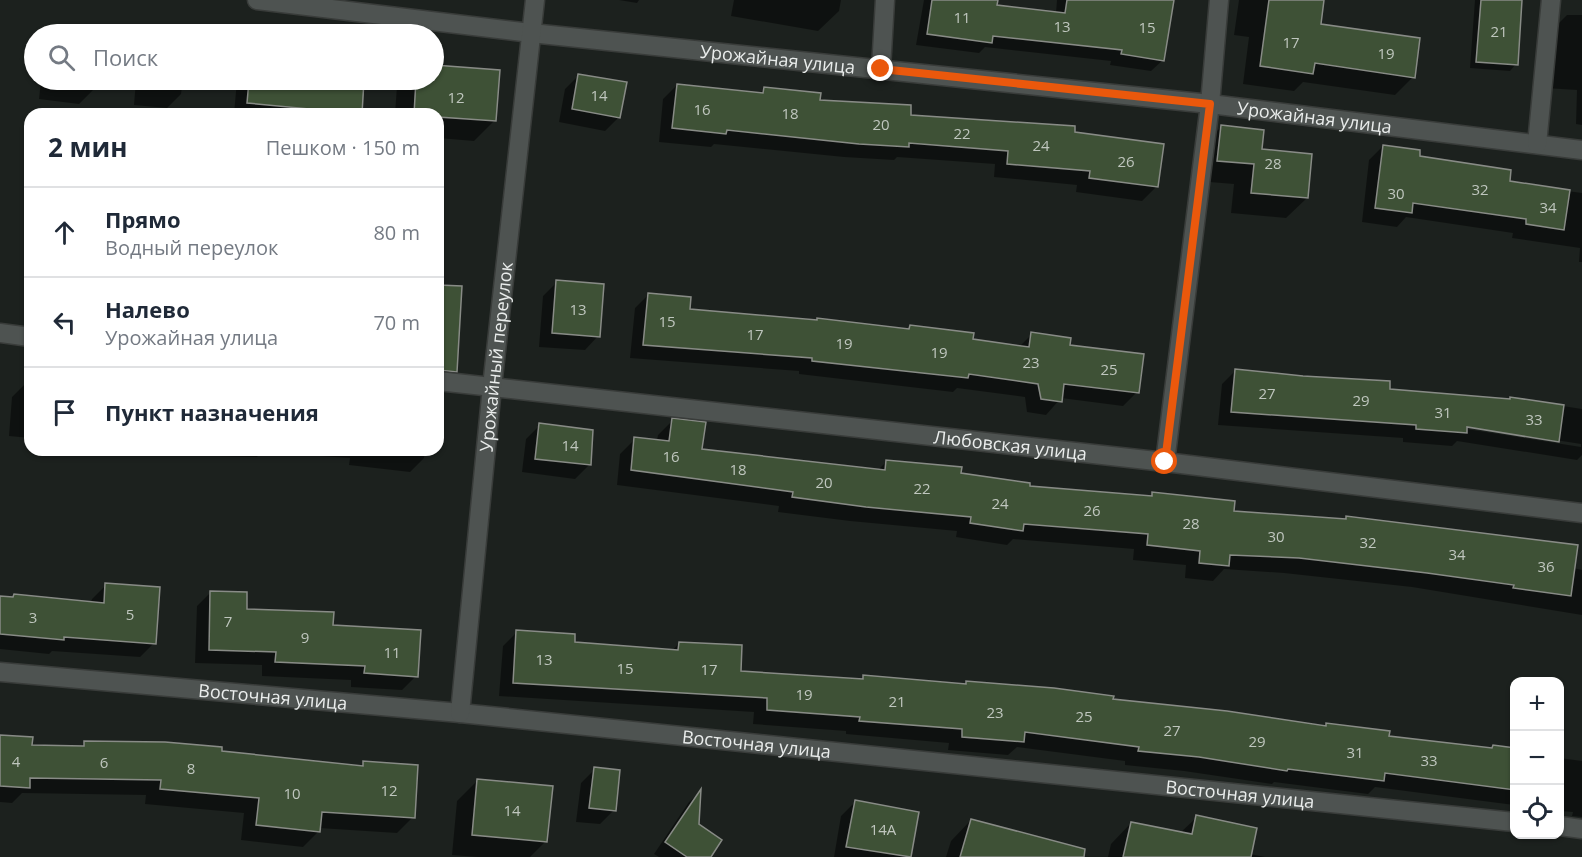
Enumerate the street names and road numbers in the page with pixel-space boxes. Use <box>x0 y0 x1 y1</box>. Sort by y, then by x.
street label: Урожайная улица <box>699 39 856 79</box>
street label: Урожайная улица <box>1236 95 1393 138</box>
street label: Урожайный переулок <box>474 260 518 453</box>
street label: Любовская улица <box>933 424 1088 465</box>
street label: Восточная улица <box>197 678 348 715</box>
street label: Восточная улица <box>681 724 832 763</box>
street label: Восточная улица <box>1164 774 1316 813</box>

